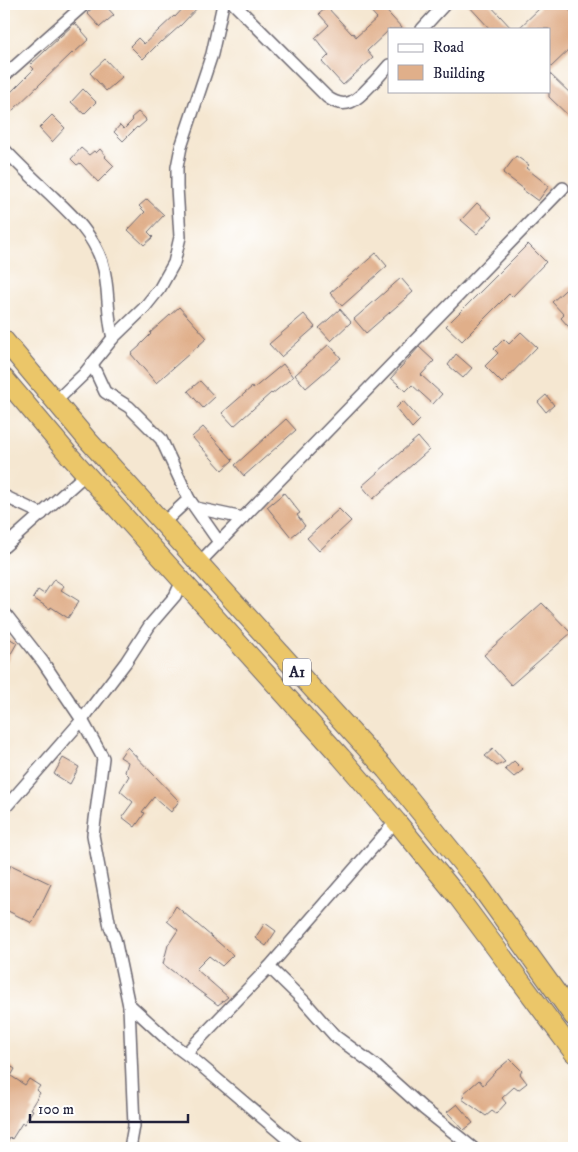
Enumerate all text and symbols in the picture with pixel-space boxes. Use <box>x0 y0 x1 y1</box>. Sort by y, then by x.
legend <box>388 28 550 92</box>
text: Road <box>433 38 465 57</box>
text: Building <box>433 64 485 83</box>
road number: A1 <box>283 659 311 686</box>
scale bar <box>30 1092 188 1124</box>
text: 100 m <box>38 1100 74 1119</box>

